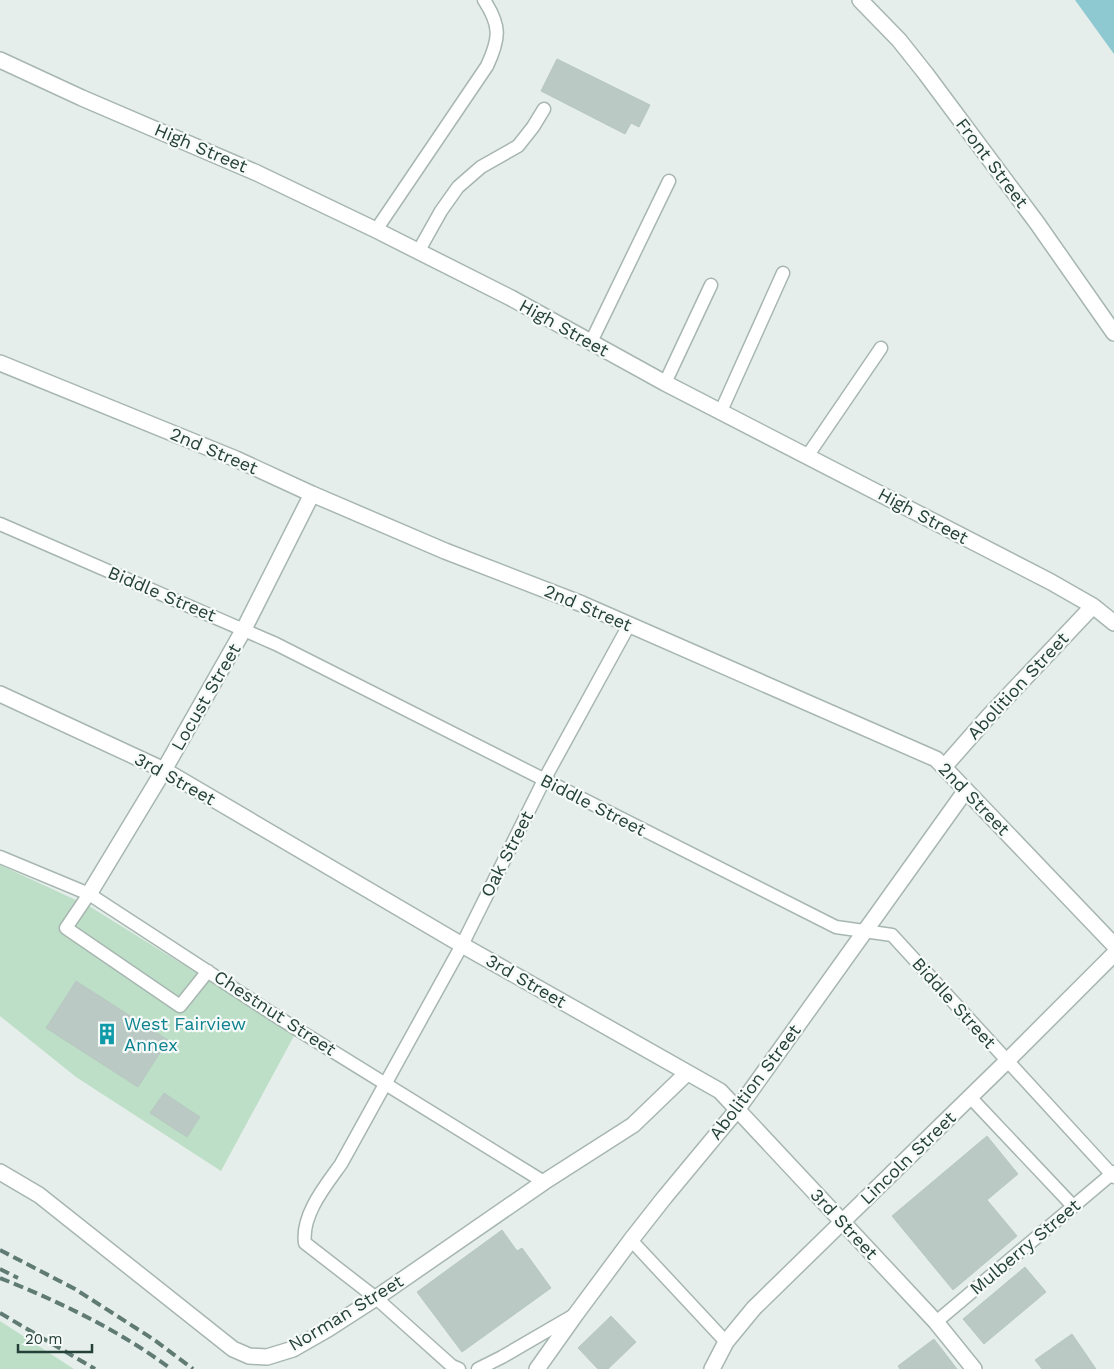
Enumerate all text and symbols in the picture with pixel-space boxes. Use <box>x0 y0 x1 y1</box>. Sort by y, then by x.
street label: Front Street <box>952 114 1033 212</box>
street label: High Street <box>152 119 251 177</box>
street label: High Street <box>516 294 613 361</box>
street label: 2nd Street <box>167 423 262 479</box>
street label: High Street <box>875 483 972 548</box>
street label: Biddle Street <box>105 561 220 626</box>
street label: 2nd Street <box>541 580 636 636</box>
street label: Abolition Street <box>963 627 1073 744</box>
street label: Locust Street <box>167 639 245 754</box>
street label: 3rd Street <box>131 748 220 810</box>
street label: 2nd Street <box>934 758 1015 840</box>
street label: Biddle Street <box>537 769 650 840</box>
street label: Oak Street <box>476 807 537 900</box>
street label: 3rd Street <box>482 949 571 1012</box>
street label: Biddle Street <box>908 953 1001 1053</box>
street label: Chestnut Street <box>210 965 341 1060</box>
place label: West Fairview Annex <box>124 1013 246 1055</box>
street label: Abolition Street <box>704 1020 805 1143</box>
building icon: West Fairview Annex <box>94 1021 120 1047</box>
street label: Lincoln Street <box>856 1107 960 1208</box>
street label: 3rd Street <box>806 1184 883 1264</box>
street label: Mulberry Street <box>965 1194 1084 1299</box>
street label: Norman Street <box>285 1270 407 1355</box>
scale bar <box>18 1322 91 1354</box>
text: 20 m <box>25 1330 63 1348</box>

